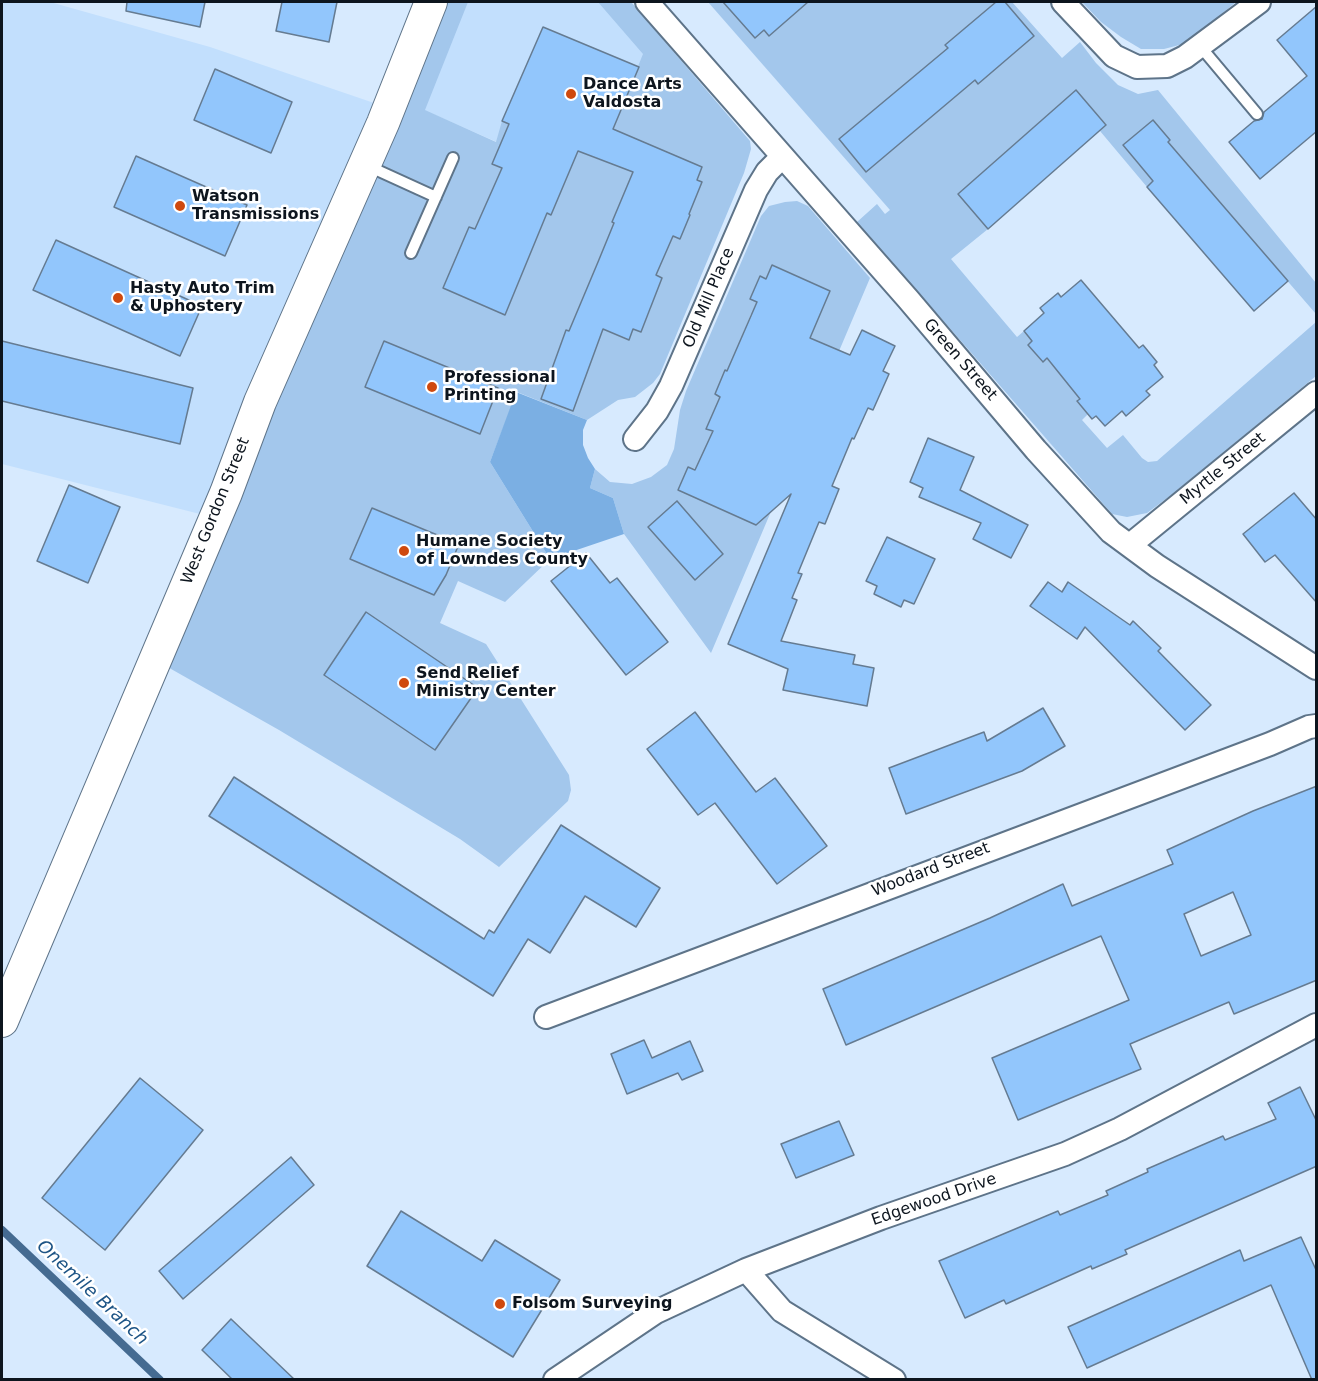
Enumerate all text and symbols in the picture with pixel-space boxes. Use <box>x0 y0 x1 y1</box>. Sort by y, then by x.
place label: Dance Arts Valdosta <box>583 75 682 113</box>
marker: Dance Arts Valdosta <box>564 87 578 101</box>
place label: Watson Transmissions <box>192 187 319 225</box>
marker: Watson Transmissions <box>173 199 187 213</box>
street label: Old Mill Place <box>679 245 739 351</box>
place label: Hasty Auto Trim & Uphostery <box>130 279 275 317</box>
marker: Hasty Auto Trim & Uphostery <box>111 291 125 305</box>
street label: Green Street <box>919 315 1001 405</box>
place label: Professional Printing <box>444 368 556 406</box>
marker: Professional Printing <box>425 380 439 394</box>
street label: Myrtle Street <box>1177 429 1269 509</box>
street label: West Gordon Street <box>178 435 254 587</box>
place label: Humane Society of Lowndes County <box>416 532 588 570</box>
marker: Humane Society of Lowndes County <box>397 544 411 558</box>
place label: Send Relief Ministry Center <box>416 664 556 702</box>
marker: Send Relief Ministry Center <box>397 676 411 690</box>
street label: Woodard Street <box>869 839 993 901</box>
street label: Edgewood Drive <box>869 1170 999 1230</box>
water label: Onemile Branch <box>32 1236 152 1350</box>
place label: Folsom Surveying <box>512 1294 672 1314</box>
marker: Folsom Surveying <box>493 1297 507 1311</box>

